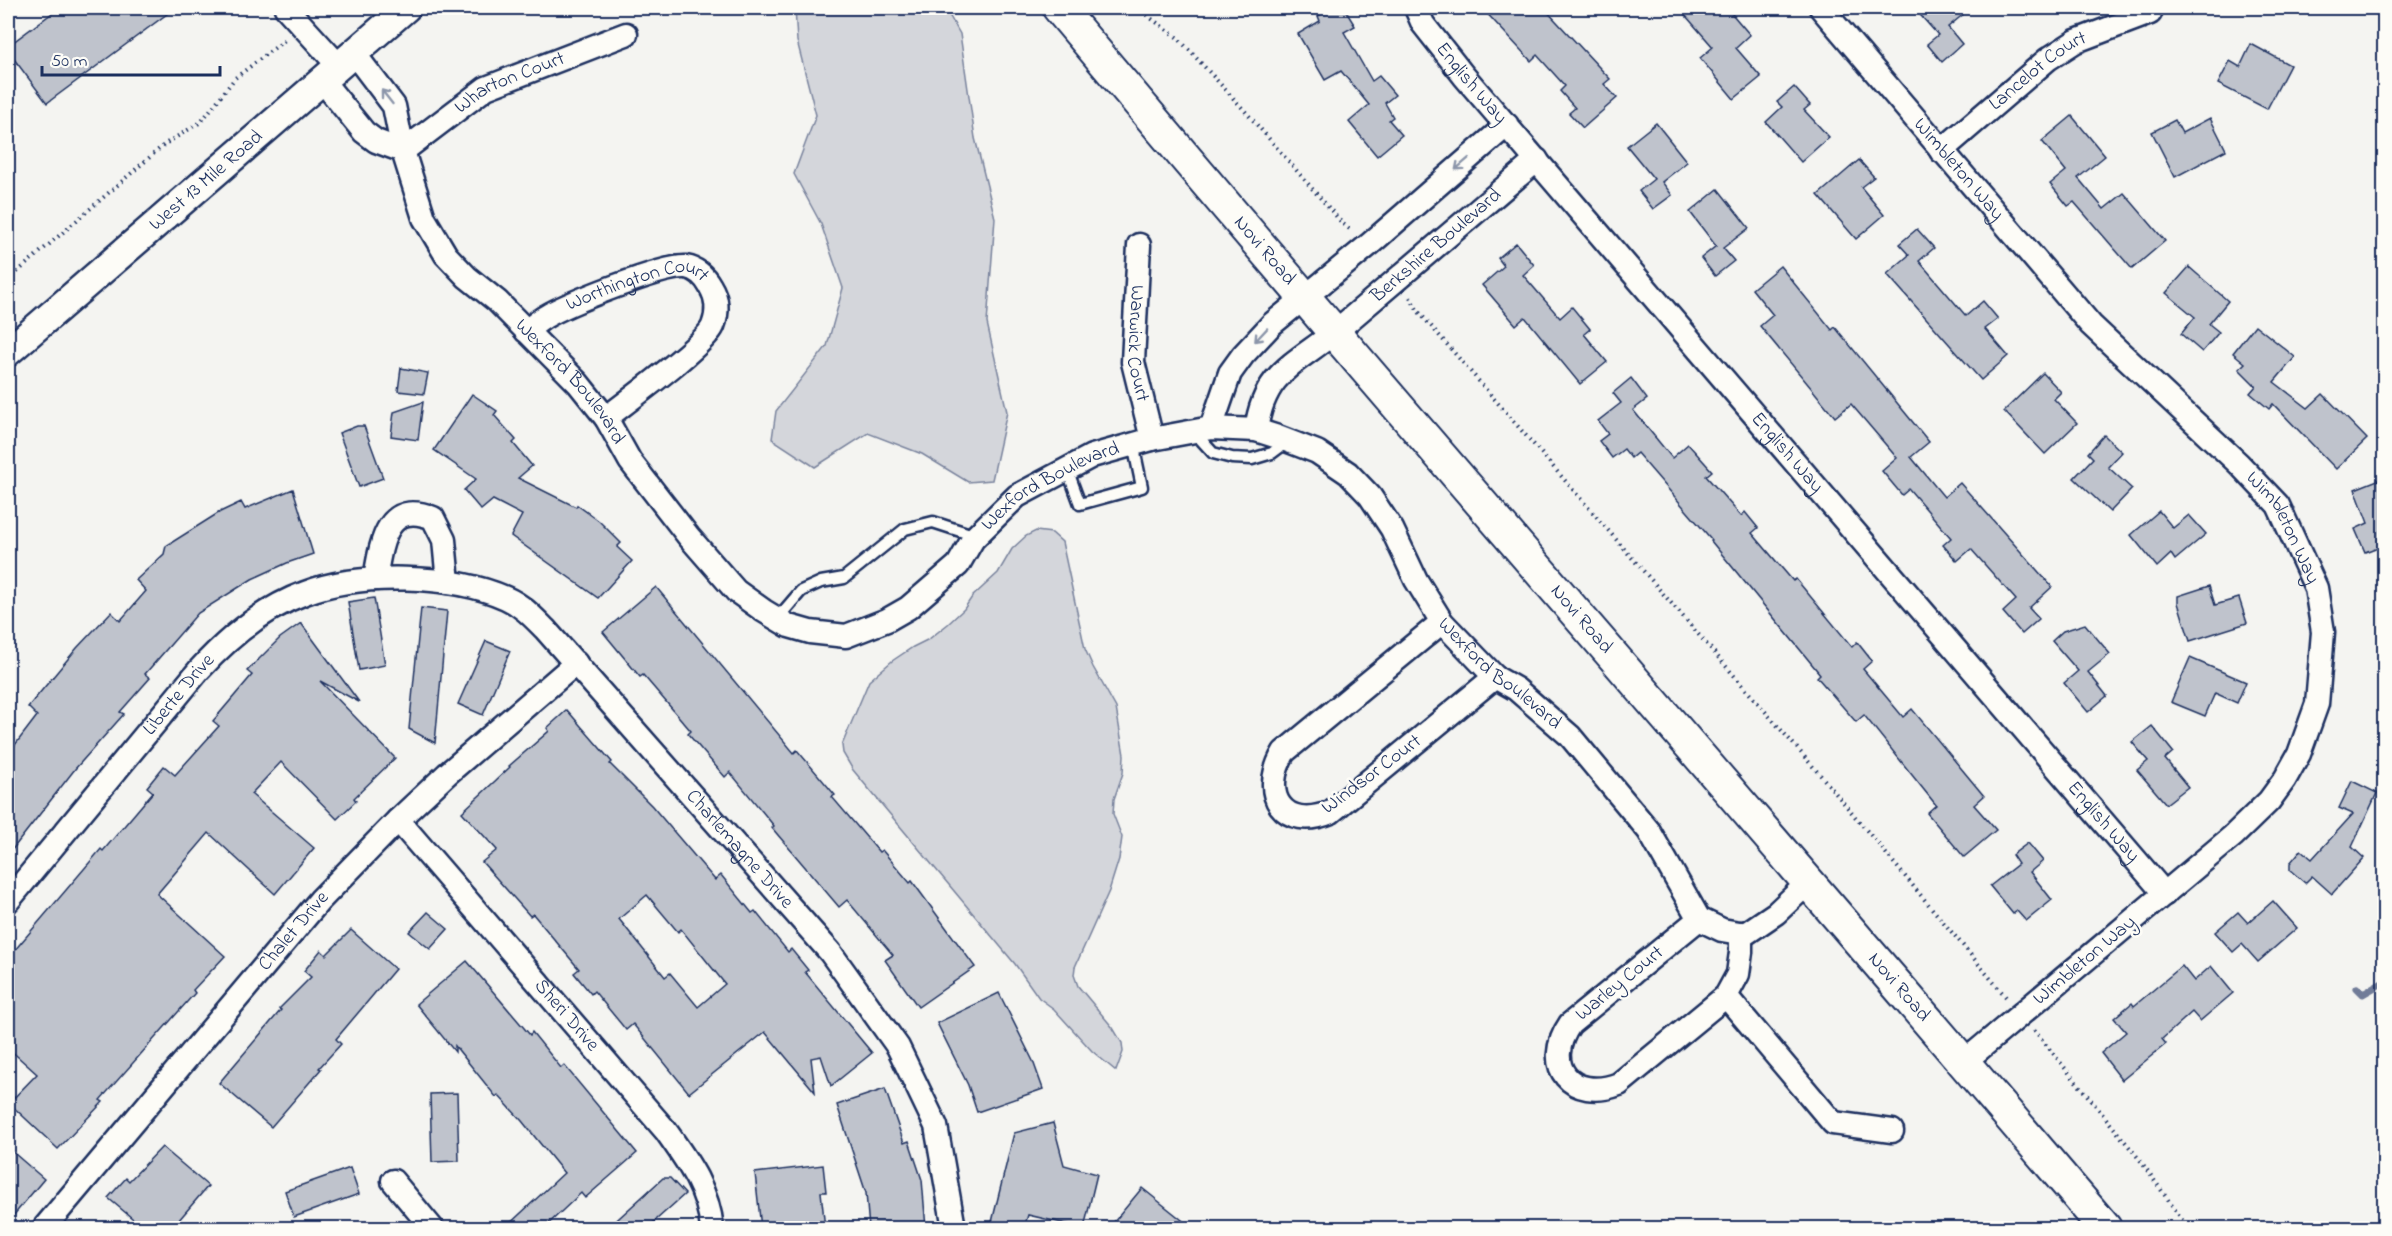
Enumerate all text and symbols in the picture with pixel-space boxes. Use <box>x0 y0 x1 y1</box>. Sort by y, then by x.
street label: Lancelot Court <box>1983 24 2091 118</box>
street label: English Way <box>1428 36 1514 131</box>
scale bar <box>42 39 220 77</box>
street label: Wharton Court <box>448 44 570 121</box>
text: 50 m <box>51 49 88 75</box>
one-way arrow <box>381 89 394 105</box>
street label: Wimbleton Way <box>1906 111 2011 227</box>
street label: West 13 Mile Road <box>143 123 270 238</box>
one-way arrow <box>1455 157 1470 171</box>
street label: Berkshire Boulevard <box>1364 181 1508 311</box>
street label: Novi Road <box>1226 209 1303 292</box>
street label: Worthington Court <box>562 252 716 319</box>
street label: Warwick Court <box>1118 284 1157 405</box>
street label: Wexford Boulevard <box>508 312 632 450</box>
one-way arrow <box>1254 328 1269 343</box>
street label: English Way <box>1744 406 1830 500</box>
street label: Wexford Boulevard <box>975 434 1123 538</box>
street label: Wimbleton Way <box>2239 465 2327 589</box>
street label: Novi Road <box>1543 578 1620 660</box>
street label: Wexford Boulevard <box>1431 611 1568 737</box>
street label: Liberte Drive <box>136 647 222 742</box>
street label: Windsor Court <box>1316 728 1428 822</box>
street label: English Way <box>2060 775 2147 869</box>
street label: Charlemagne Drive <box>679 783 800 916</box>
street label: Chalet Drive <box>251 884 336 978</box>
street label: Wimbleton Way <box>2027 909 2143 1013</box>
street label: Warley Court <box>1569 939 1671 1029</box>
street label: Novi Road <box>1861 946 1937 1028</box>
street label: Sheri Drive <box>527 973 606 1058</box>

